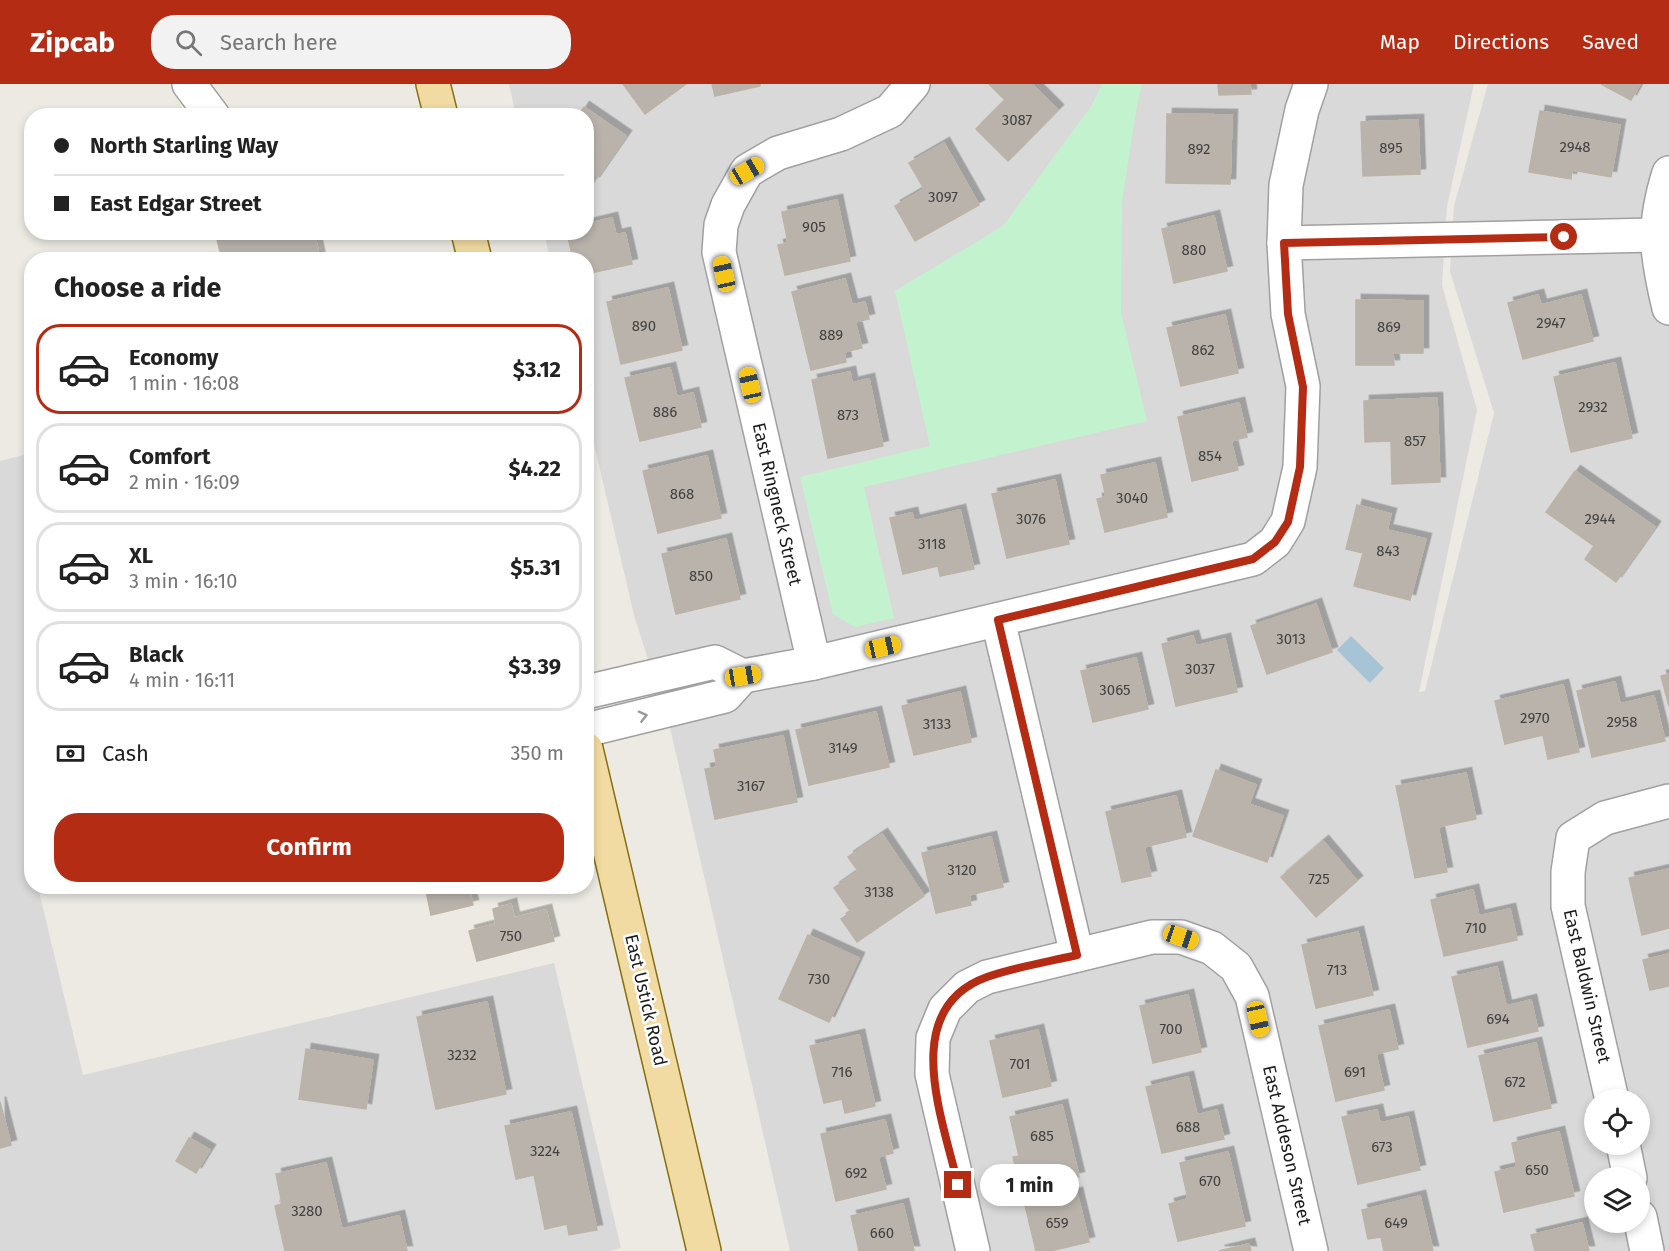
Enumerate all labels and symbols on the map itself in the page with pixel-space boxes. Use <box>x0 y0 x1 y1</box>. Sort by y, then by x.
house number: 3087 <box>1002 111 1033 129</box>
house number: 2948 <box>1559 138 1591 156</box>
house number: 895 <box>1379 139 1403 157</box>
house number: 892 <box>1188 140 1210 158</box>
car <box>727 154 767 188</box>
house number: 3097 <box>928 188 958 206</box>
house number: 905 <box>802 218 826 236</box>
route start <box>1550 223 1577 250</box>
house number: 880 <box>1182 241 1206 259</box>
car <box>711 254 737 294</box>
house number: 2947 <box>1536 314 1566 332</box>
house number: 890 <box>632 317 656 335</box>
house number: 869 <box>1377 318 1401 336</box>
house number: 889 <box>819 326 843 344</box>
house number: 862 <box>1191 341 1215 359</box>
car <box>737 365 763 405</box>
house number: 2932 <box>1578 398 1608 416</box>
house number: 886 <box>653 403 677 421</box>
house number: 873 <box>837 406 859 424</box>
street label: East Ringneck Street <box>748 420 807 588</box>
house number: 857 <box>1404 432 1426 450</box>
house number: 854 <box>1198 447 1222 465</box>
house number: 868 <box>670 485 694 503</box>
house number: 3040 <box>1116 489 1148 507</box>
house number: 3076 <box>1016 510 1046 528</box>
house number: 2944 <box>1585 510 1615 528</box>
house number: 3118 <box>918 535 946 553</box>
house number: 843 <box>1376 542 1400 560</box>
house number: 850 <box>689 567 713 585</box>
house number: 3013 <box>1276 630 1306 648</box>
car <box>863 634 903 660</box>
house number: 3037 <box>1185 660 1215 678</box>
car <box>724 664 762 688</box>
house number: 3065 <box>1099 681 1131 699</box>
house number: 2970 <box>1520 709 1550 727</box>
one-way arrow <box>638 710 648 723</box>
house number: 2958 <box>1607 713 1637 731</box>
house number: 3133 <box>923 715 951 733</box>
house number: 3149 <box>828 739 858 757</box>
house number: 3167 <box>737 777 765 795</box>
house number: 3120 <box>947 861 977 879</box>
house number: 725 <box>1308 870 1330 888</box>
house number: 3138 <box>864 883 894 901</box>
street label: East Baldwin Street <box>1559 907 1616 1066</box>
house number: 710 <box>1465 919 1487 937</box>
car <box>1161 923 1201 951</box>
house number: 750 <box>500 927 522 945</box>
street label: East Ustick Road <box>620 932 672 1068</box>
house number: 713 <box>1327 961 1347 979</box>
house number: 730 <box>808 970 830 988</box>
car <box>1245 999 1271 1039</box>
house number: 694 <box>1486 1010 1510 1028</box>
house number: 700 <box>1159 1020 1183 1038</box>
house number: 3232 <box>447 1046 477 1064</box>
house number: 701 <box>1010 1055 1030 1073</box>
house number: 716 <box>832 1063 852 1081</box>
street label: East Addeson Street <box>1258 1063 1316 1228</box>
house number: 691 <box>1344 1063 1366 1081</box>
house number: 672 <box>1504 1073 1526 1091</box>
house number: 688 <box>1176 1118 1200 1136</box>
house number: 685 <box>1030 1127 1054 1145</box>
house number: 673 <box>1371 1138 1393 1156</box>
house number: 3224 <box>530 1142 560 1160</box>
house number: 650 <box>1525 1161 1549 1179</box>
house number: 692 <box>845 1164 867 1182</box>
callout: 1 min <box>979 1164 1078 1206</box>
route end <box>944 1171 971 1198</box>
house number: 670 <box>1199 1172 1221 1190</box>
house number: 3280 <box>291 1202 323 1220</box>
house number: 659 <box>1045 1214 1069 1232</box>
house number: 649 <box>1384 1214 1408 1232</box>
house number: 660 <box>870 1224 894 1242</box>

